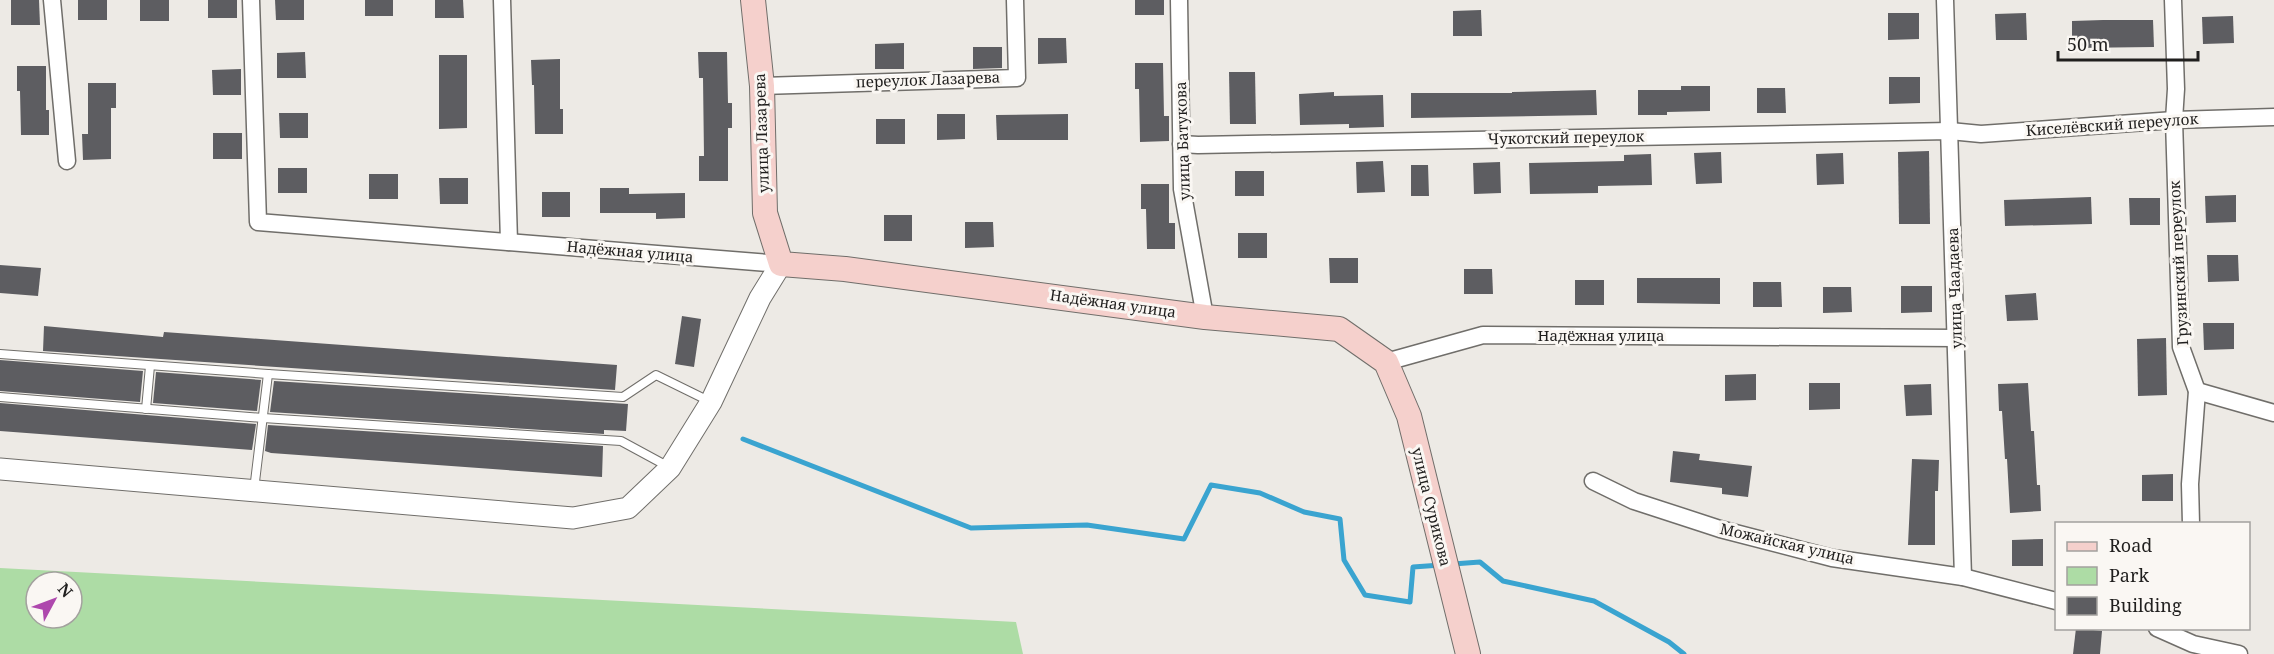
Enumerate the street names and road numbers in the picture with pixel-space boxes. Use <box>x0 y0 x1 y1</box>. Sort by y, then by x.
street label: переулок Лазарева <box>856 66 1000 92</box>
street label: улица Лазарева <box>749 73 773 193</box>
street label: улица Батукова <box>1170 81 1194 201</box>
street label: Киселёвский переулок <box>2025 108 2199 140</box>
street label: Чукотский переулок <box>1488 126 1645 148</box>
street label: Грузинский переулок <box>2164 180 2192 346</box>
street label: улица Чаадаева <box>1942 227 1966 349</box>
street label: Надёжная улица <box>566 236 694 267</box>
street label: Надёжная улица <box>1049 284 1177 322</box>
street label: Надёжная улица <box>1537 325 1665 345</box>
street label: улица Сурикова <box>1408 445 1456 568</box>
street label: Можайская улица <box>1718 518 1856 568</box>

